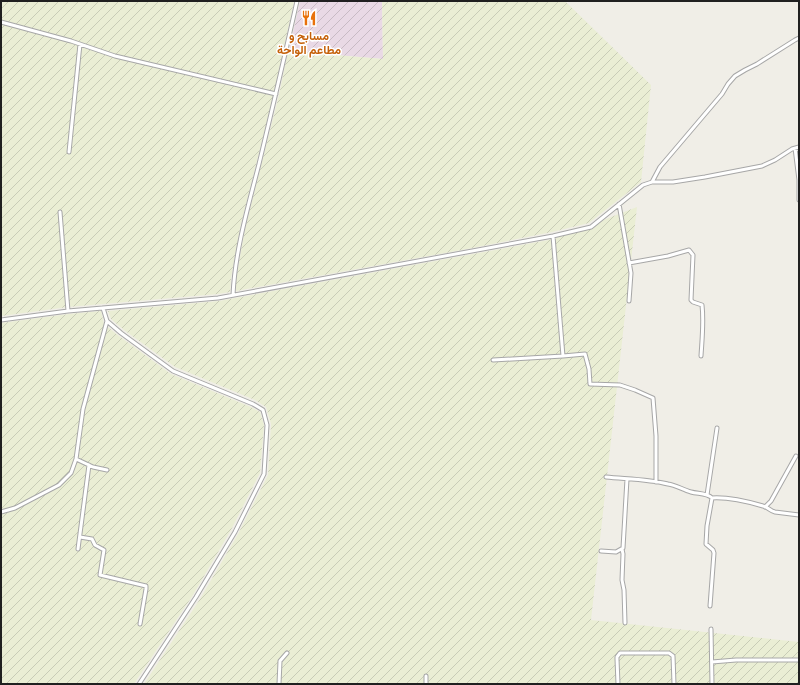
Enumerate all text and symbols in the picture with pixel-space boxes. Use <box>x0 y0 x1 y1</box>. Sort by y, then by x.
restaurant icon: مسابح و مطاعم الواحة <box>300 9 318 27</box>
place label: مسابح و مطاعم الواحة <box>277 28 342 59</box>

